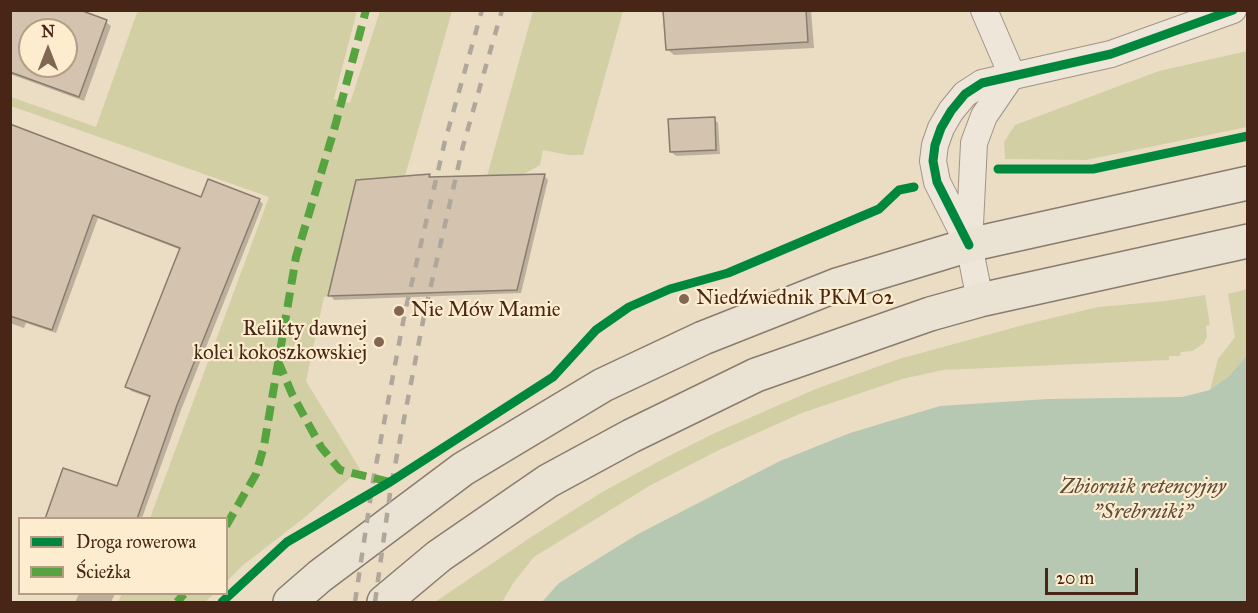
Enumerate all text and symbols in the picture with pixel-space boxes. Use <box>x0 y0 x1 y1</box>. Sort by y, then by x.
north arrow <box>18 18 78 78</box>
text: N <box>41 22 55 41</box>
place label: Niedźwiednik PKM 02 <box>696 286 894 312</box>
marker: Niedźwiednik PKM 02 <box>677 292 691 306</box>
place label: Nie Mów Mamie <box>411 298 561 324</box>
marker: Nie Mów Mamie <box>392 304 406 318</box>
place label: Relikty dawnej kolei kokoszkowskiej <box>194 317 367 367</box>
marker: Relikty dawnej kolei kokoszkowskiej <box>372 335 386 349</box>
water label: Zbiornik retencyjny "Srebrniki" <box>1060 475 1226 526</box>
legend <box>18 517 228 595</box>
text: Droga rowerowa <box>76 531 196 553</box>
scale bar <box>1048 556 1141 594</box>
text: Ścieżka <box>76 561 131 583</box>
text: 20 m <box>1056 567 1094 589</box>

